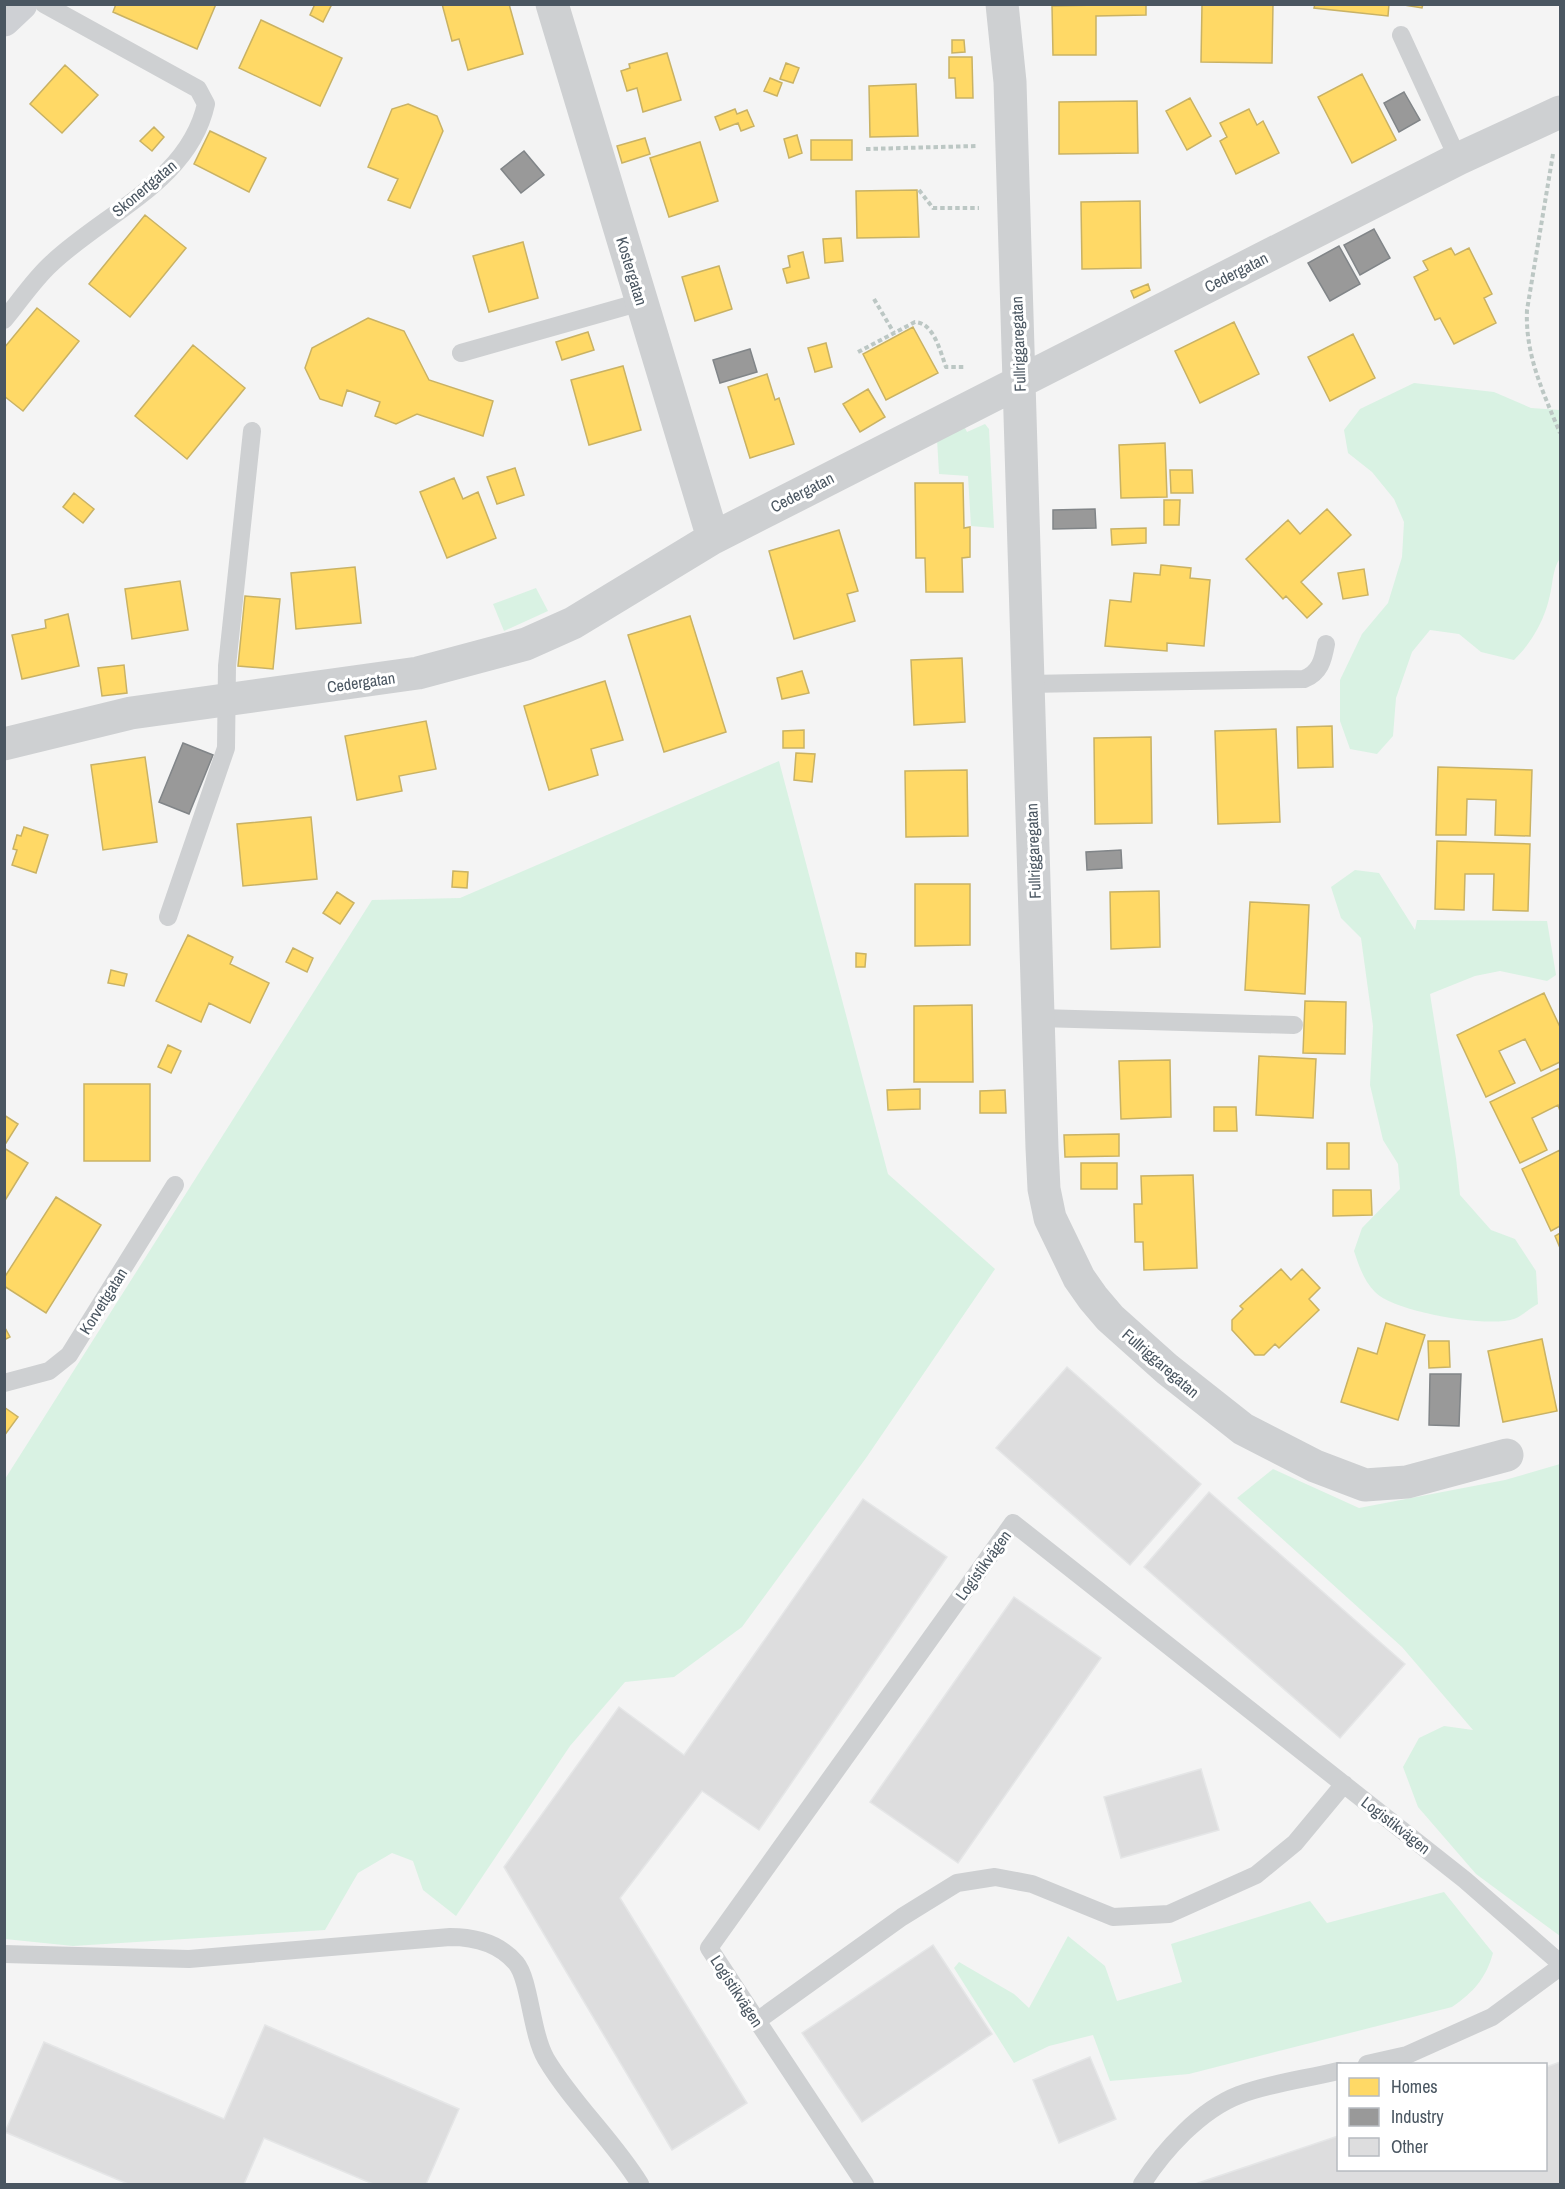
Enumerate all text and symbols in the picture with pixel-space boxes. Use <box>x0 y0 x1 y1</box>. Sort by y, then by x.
street label: Skonertgatan <box>107 154 181 222</box>
street label: Kostergatan <box>611 234 653 308</box>
street label: Cedergatan <box>1200 247 1272 297</box>
street label: Fullriggaregatan <box>1005 296 1031 392</box>
street label: Cedergatan <box>766 467 838 517</box>
street label: Cedergatan <box>326 666 396 698</box>
street label: Fullriggaregatan <box>1020 803 1046 899</box>
street label: Korvettgatan <box>74 1264 132 1338</box>
street label: Fullriggaregatan <box>1118 1323 1204 1403</box>
street label: Logistikvägen <box>950 1525 1016 1605</box>
street label: Logistikvägen <box>1357 1791 1435 1859</box>
street label: Logistikvägen <box>706 1951 768 2031</box>
legend <box>1337 2063 1547 2171</box>
text: Homes <box>1391 2074 1438 2099</box>
text: Industry <box>1391 2104 1444 2129</box>
text: Other <box>1391 2134 1428 2159</box>

